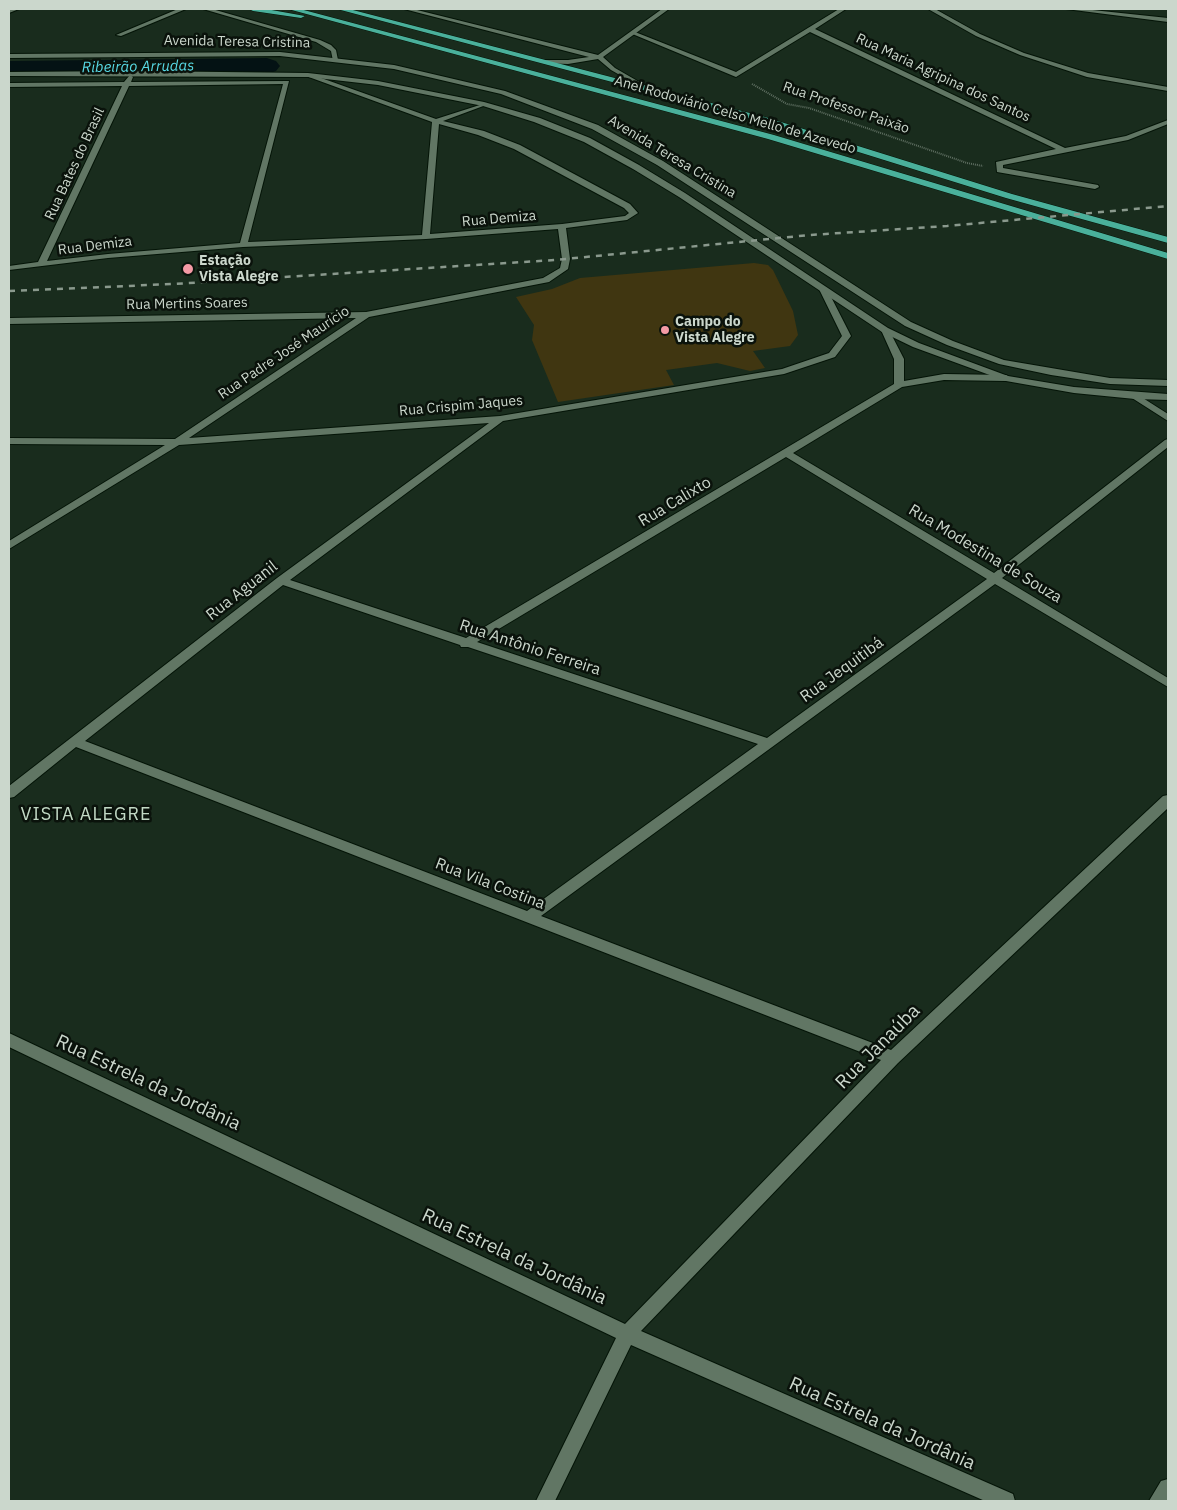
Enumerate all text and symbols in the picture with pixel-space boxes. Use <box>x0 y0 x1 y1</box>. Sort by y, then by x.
street label: Rua Maria Agripina dos Santos <box>853 30 1033 126</box>
street label: Avenida Teresa Cristina <box>164 32 310 52</box>
water label: Ribeirão Arrudas <box>82 57 194 77</box>
street label: Anel Rodoviário Celso Mello de Azevedo <box>612 72 858 158</box>
street label: Rua Professor Paixão <box>781 78 911 138</box>
street label: Rua Bates do Brasil <box>42 105 108 223</box>
street label: Avenida Teresa Cristina <box>605 112 739 202</box>
street label: Rua Demiza <box>461 207 537 231</box>
street label: Rua Demiza <box>57 233 133 259</box>
place label: Estação Vista Alegre <box>199 253 279 286</box>
marker: Estação Vista Alegre <box>181 262 195 276</box>
street label: Rua Mertins Soares <box>126 295 248 313</box>
street label: Rua Padre José Maurício <box>215 303 353 403</box>
place label: Campo do Vista Alegre <box>675 314 755 347</box>
marker: Campo do Vista Alegre <box>659 324 671 336</box>
street label: Rua Crispim Jaques <box>398 392 524 420</box>
street label: Rua Calixto <box>635 473 715 531</box>
street label: Rua Modestina de Souza <box>905 501 1065 607</box>
street label: Rua Aguanil <box>202 557 282 625</box>
street label: Rua Antônio Ferreira <box>457 616 603 680</box>
street label: Rua Jequitibá <box>797 633 887 707</box>
district label: VISTA ALEGRE <box>19 804 153 826</box>
street label: Rua Vila Costina <box>432 854 548 914</box>
street label: Rua Janaúba <box>831 1000 925 1094</box>
street label: Rua Estrela da Jordânia <box>52 1030 244 1136</box>
street label: Rua Estrela da Jordânia <box>418 1204 610 1310</box>
street label: Rua Estrela da Jordânia <box>785 1373 979 1475</box>

